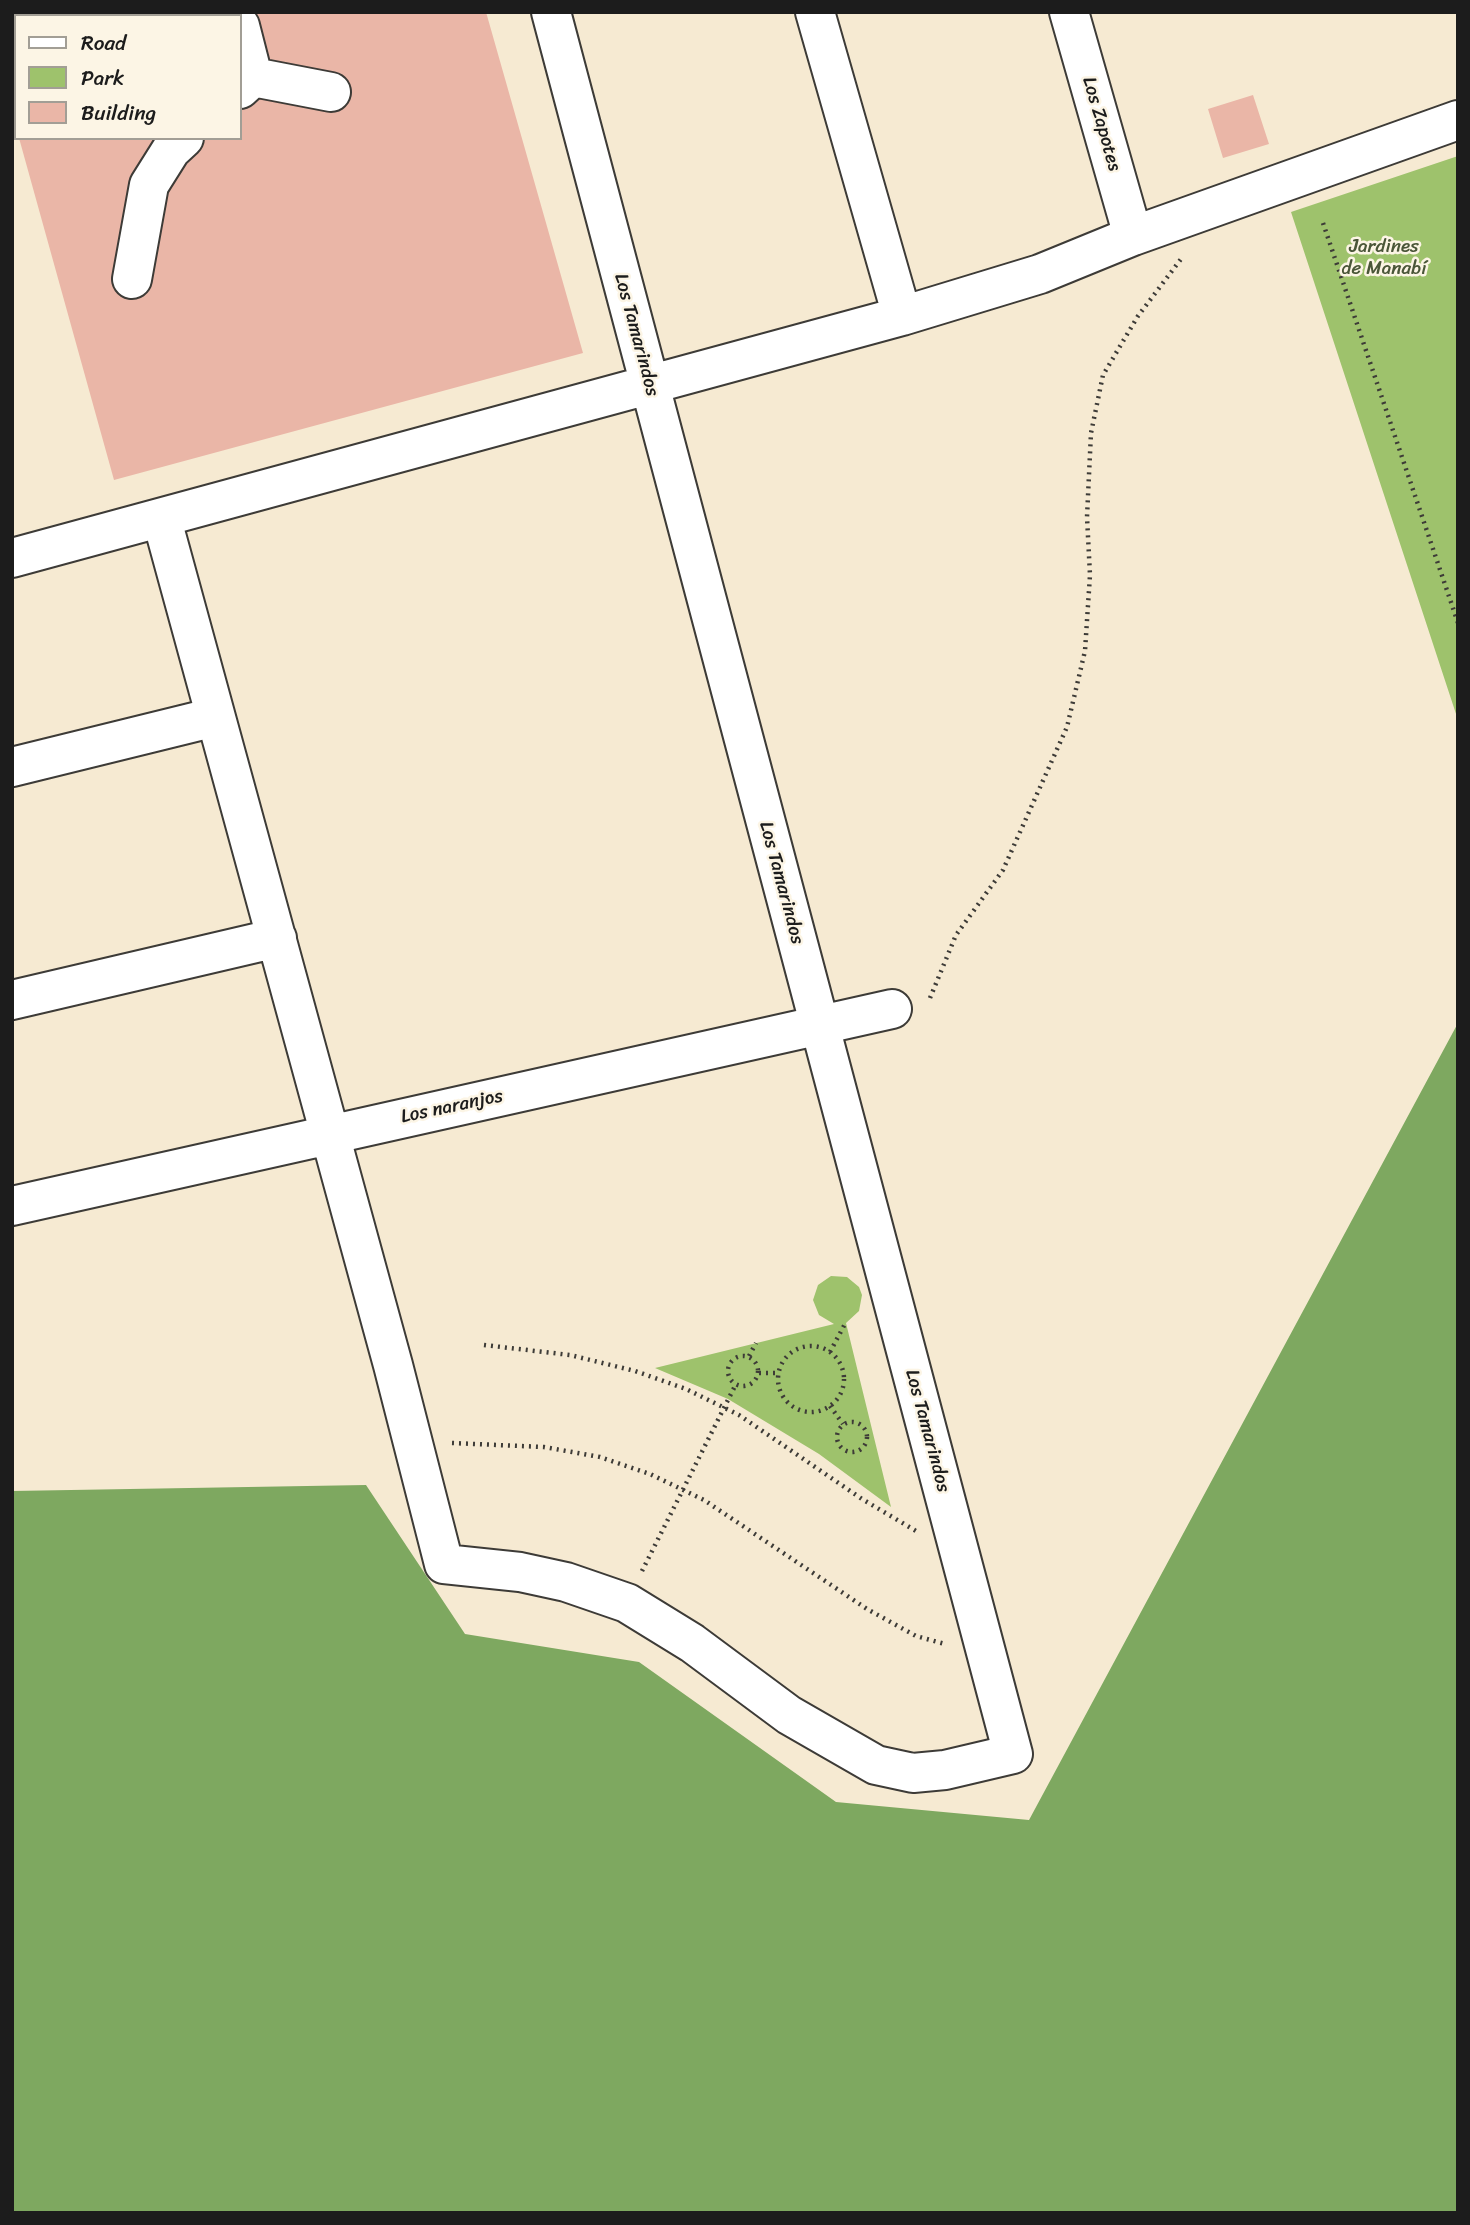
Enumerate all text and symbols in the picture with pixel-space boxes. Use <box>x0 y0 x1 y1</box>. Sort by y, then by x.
legend <box>14 14 242 140</box>
text: Road <box>81 24 126 62</box>
text: Park <box>81 59 124 97</box>
street label: Los Zapotes <box>1077 74 1125 174</box>
text: Building <box>81 94 156 132</box>
park label: Jardines de Manabí <box>1342 236 1426 280</box>
street label: Los Tamarindos <box>609 271 663 399</box>
street label: Los Tamarindos <box>754 819 808 947</box>
street label: Los naranjos <box>399 1085 505 1129</box>
street label: Los Tamarindos <box>900 1367 954 1495</box>

